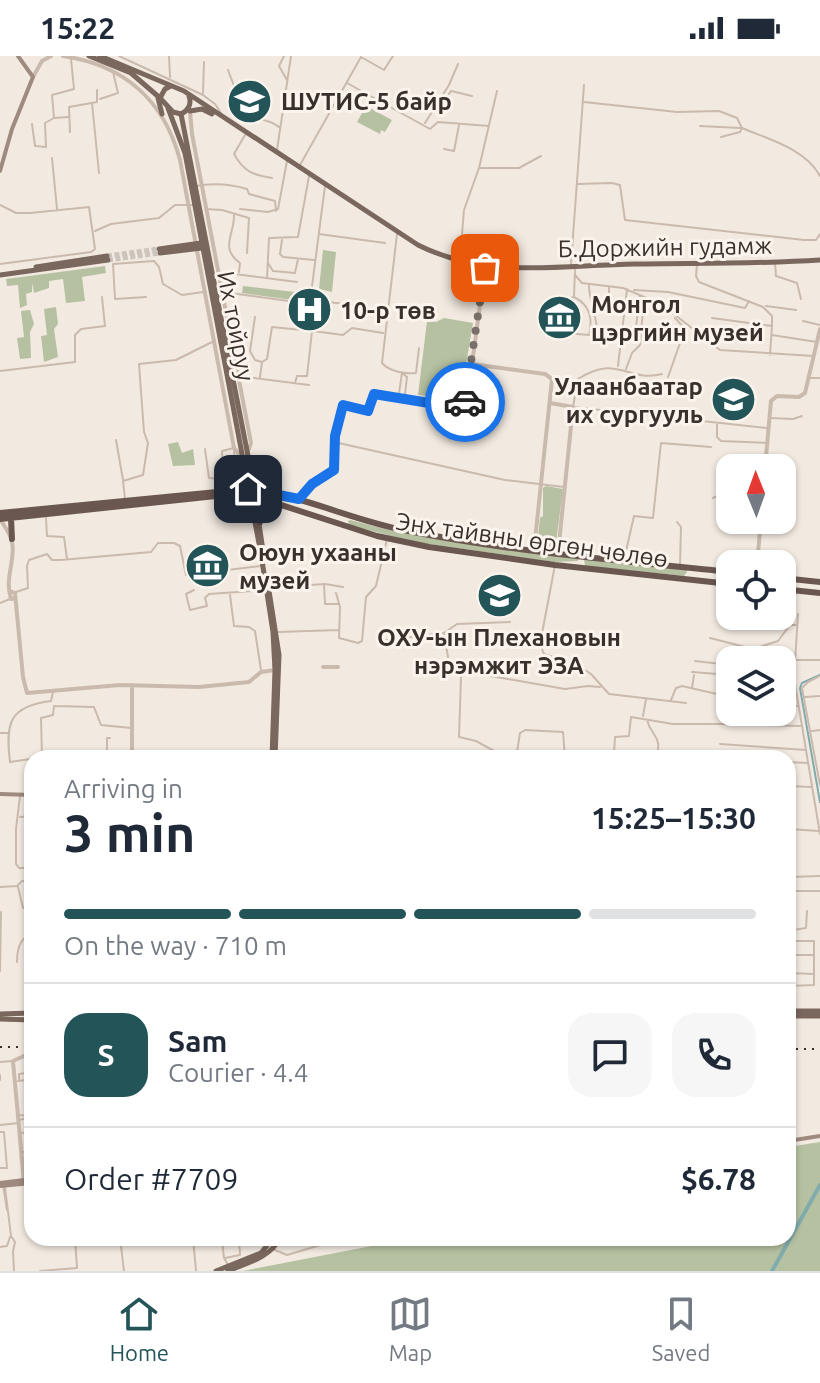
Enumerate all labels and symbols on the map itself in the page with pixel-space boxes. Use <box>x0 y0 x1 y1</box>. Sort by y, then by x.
school or university icon: ШУТИС-5 байр <box>226 77 274 125</box>
place label: ШУТИС-5 байр <box>281 88 452 115</box>
street label: Б.Доржийн гудамж <box>558 232 772 262</box>
pin <box>451 234 519 302</box>
street label: Их тойруу <box>212 269 260 384</box>
hospital icon: 10-р төв <box>285 286 333 334</box>
place label: Монгол цэргийн музей <box>591 291 764 346</box>
museum icon: Монгол цэргийн музей <box>536 294 584 342</box>
place label: 10-р төв <box>340 297 436 324</box>
courier <box>425 362 505 442</box>
place label: Улаанбаатар их сургууль <box>554 373 703 428</box>
school or university icon: Улаанбаатар их сургууль <box>710 376 758 424</box>
north arrow <box>716 454 796 534</box>
pin <box>214 455 282 523</box>
street label: Энх тайвны өргөн чөлөө <box>394 508 670 572</box>
place label: Оюун ухааны музей <box>239 539 397 594</box>
museum icon: Оюун ухааны музей <box>184 542 232 590</box>
school or university icon: ОХУ-ын Плехановын нэрэмжит ЭЗА <box>475 571 523 619</box>
place label: ОХУ-ын Плехановын нэрэмжит ЭЗА <box>377 624 621 679</box>

